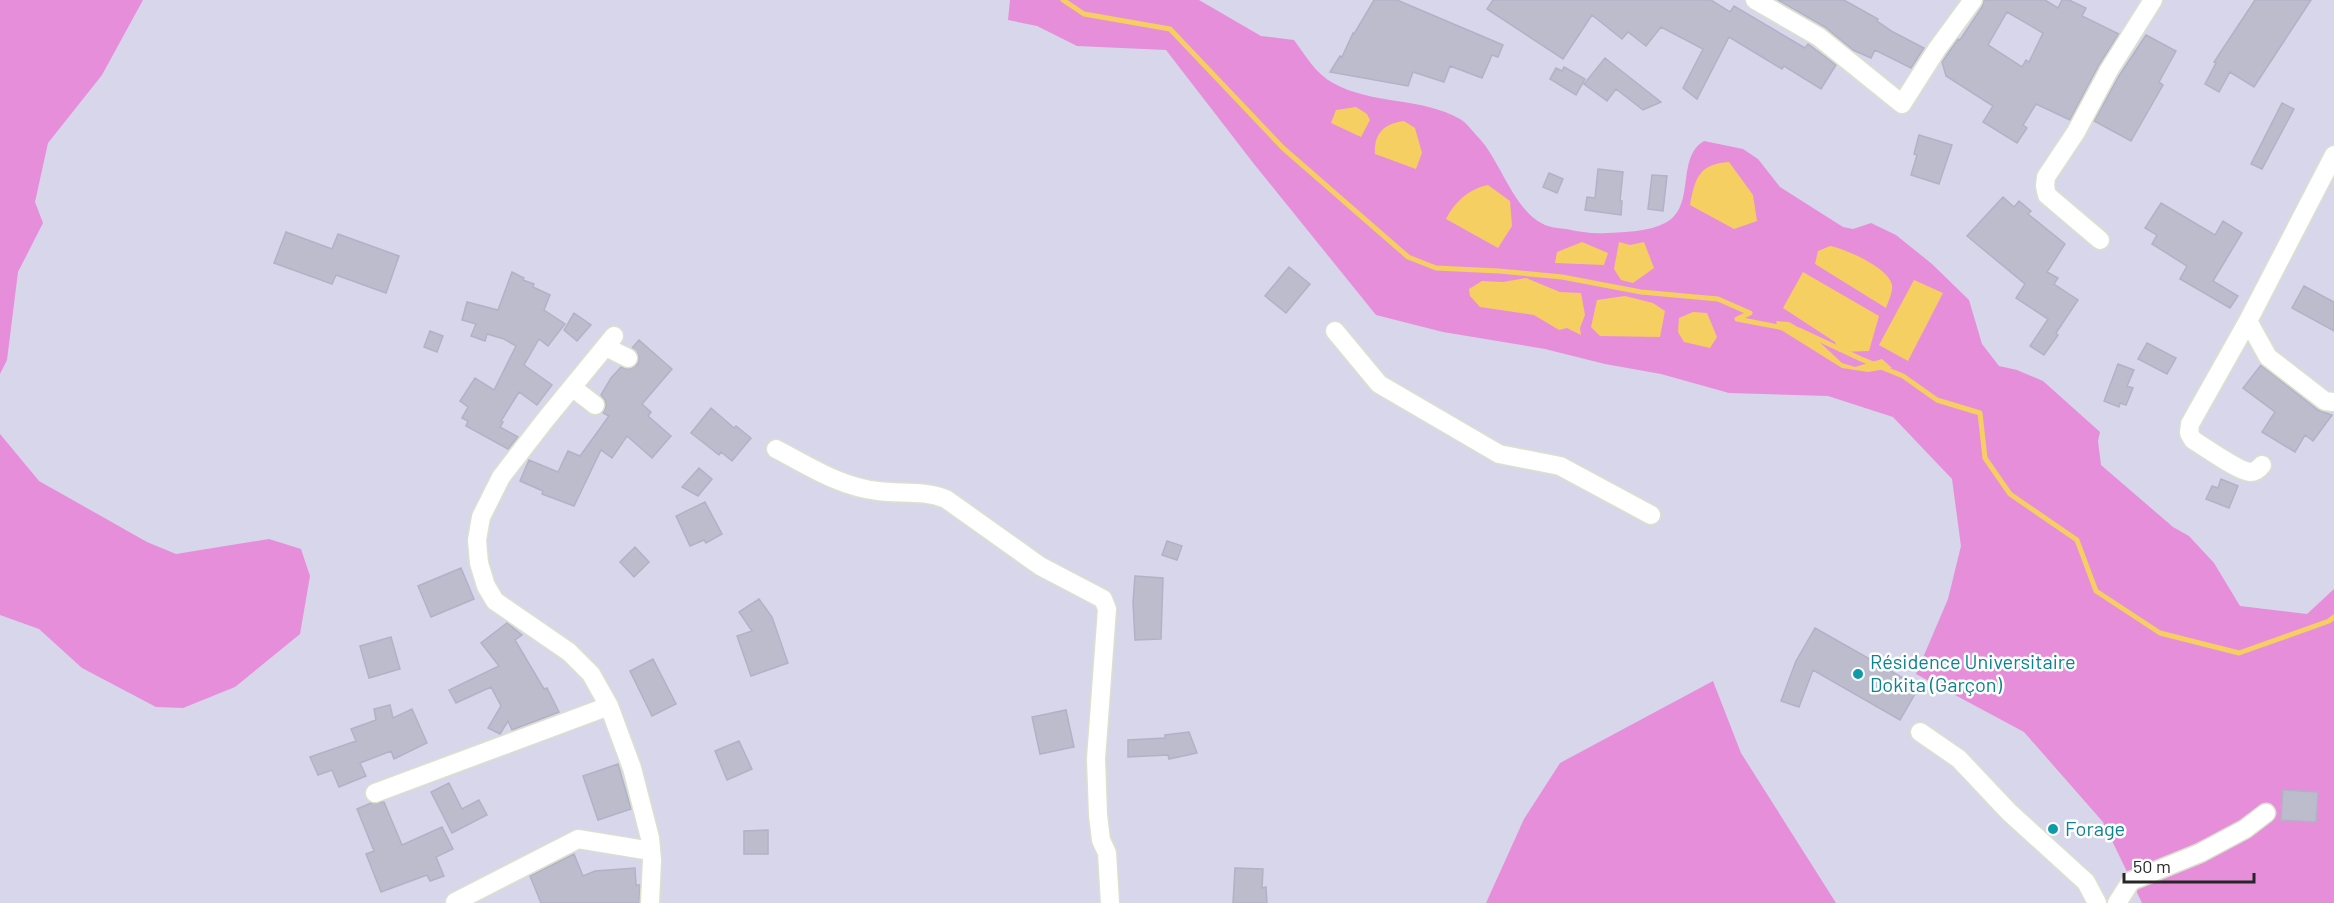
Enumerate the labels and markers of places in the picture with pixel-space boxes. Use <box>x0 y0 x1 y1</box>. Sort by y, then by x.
place label: Résidence Universitaire Dokita (Garçon) <box>1870 649 2076 696</box>
marker: Résidence Universitaire Dokita (Garçon) <box>1851 667 1865 681</box>
place label: Forage <box>2065 816 2125 840</box>
marker: Forage <box>2046 822 2060 836</box>

